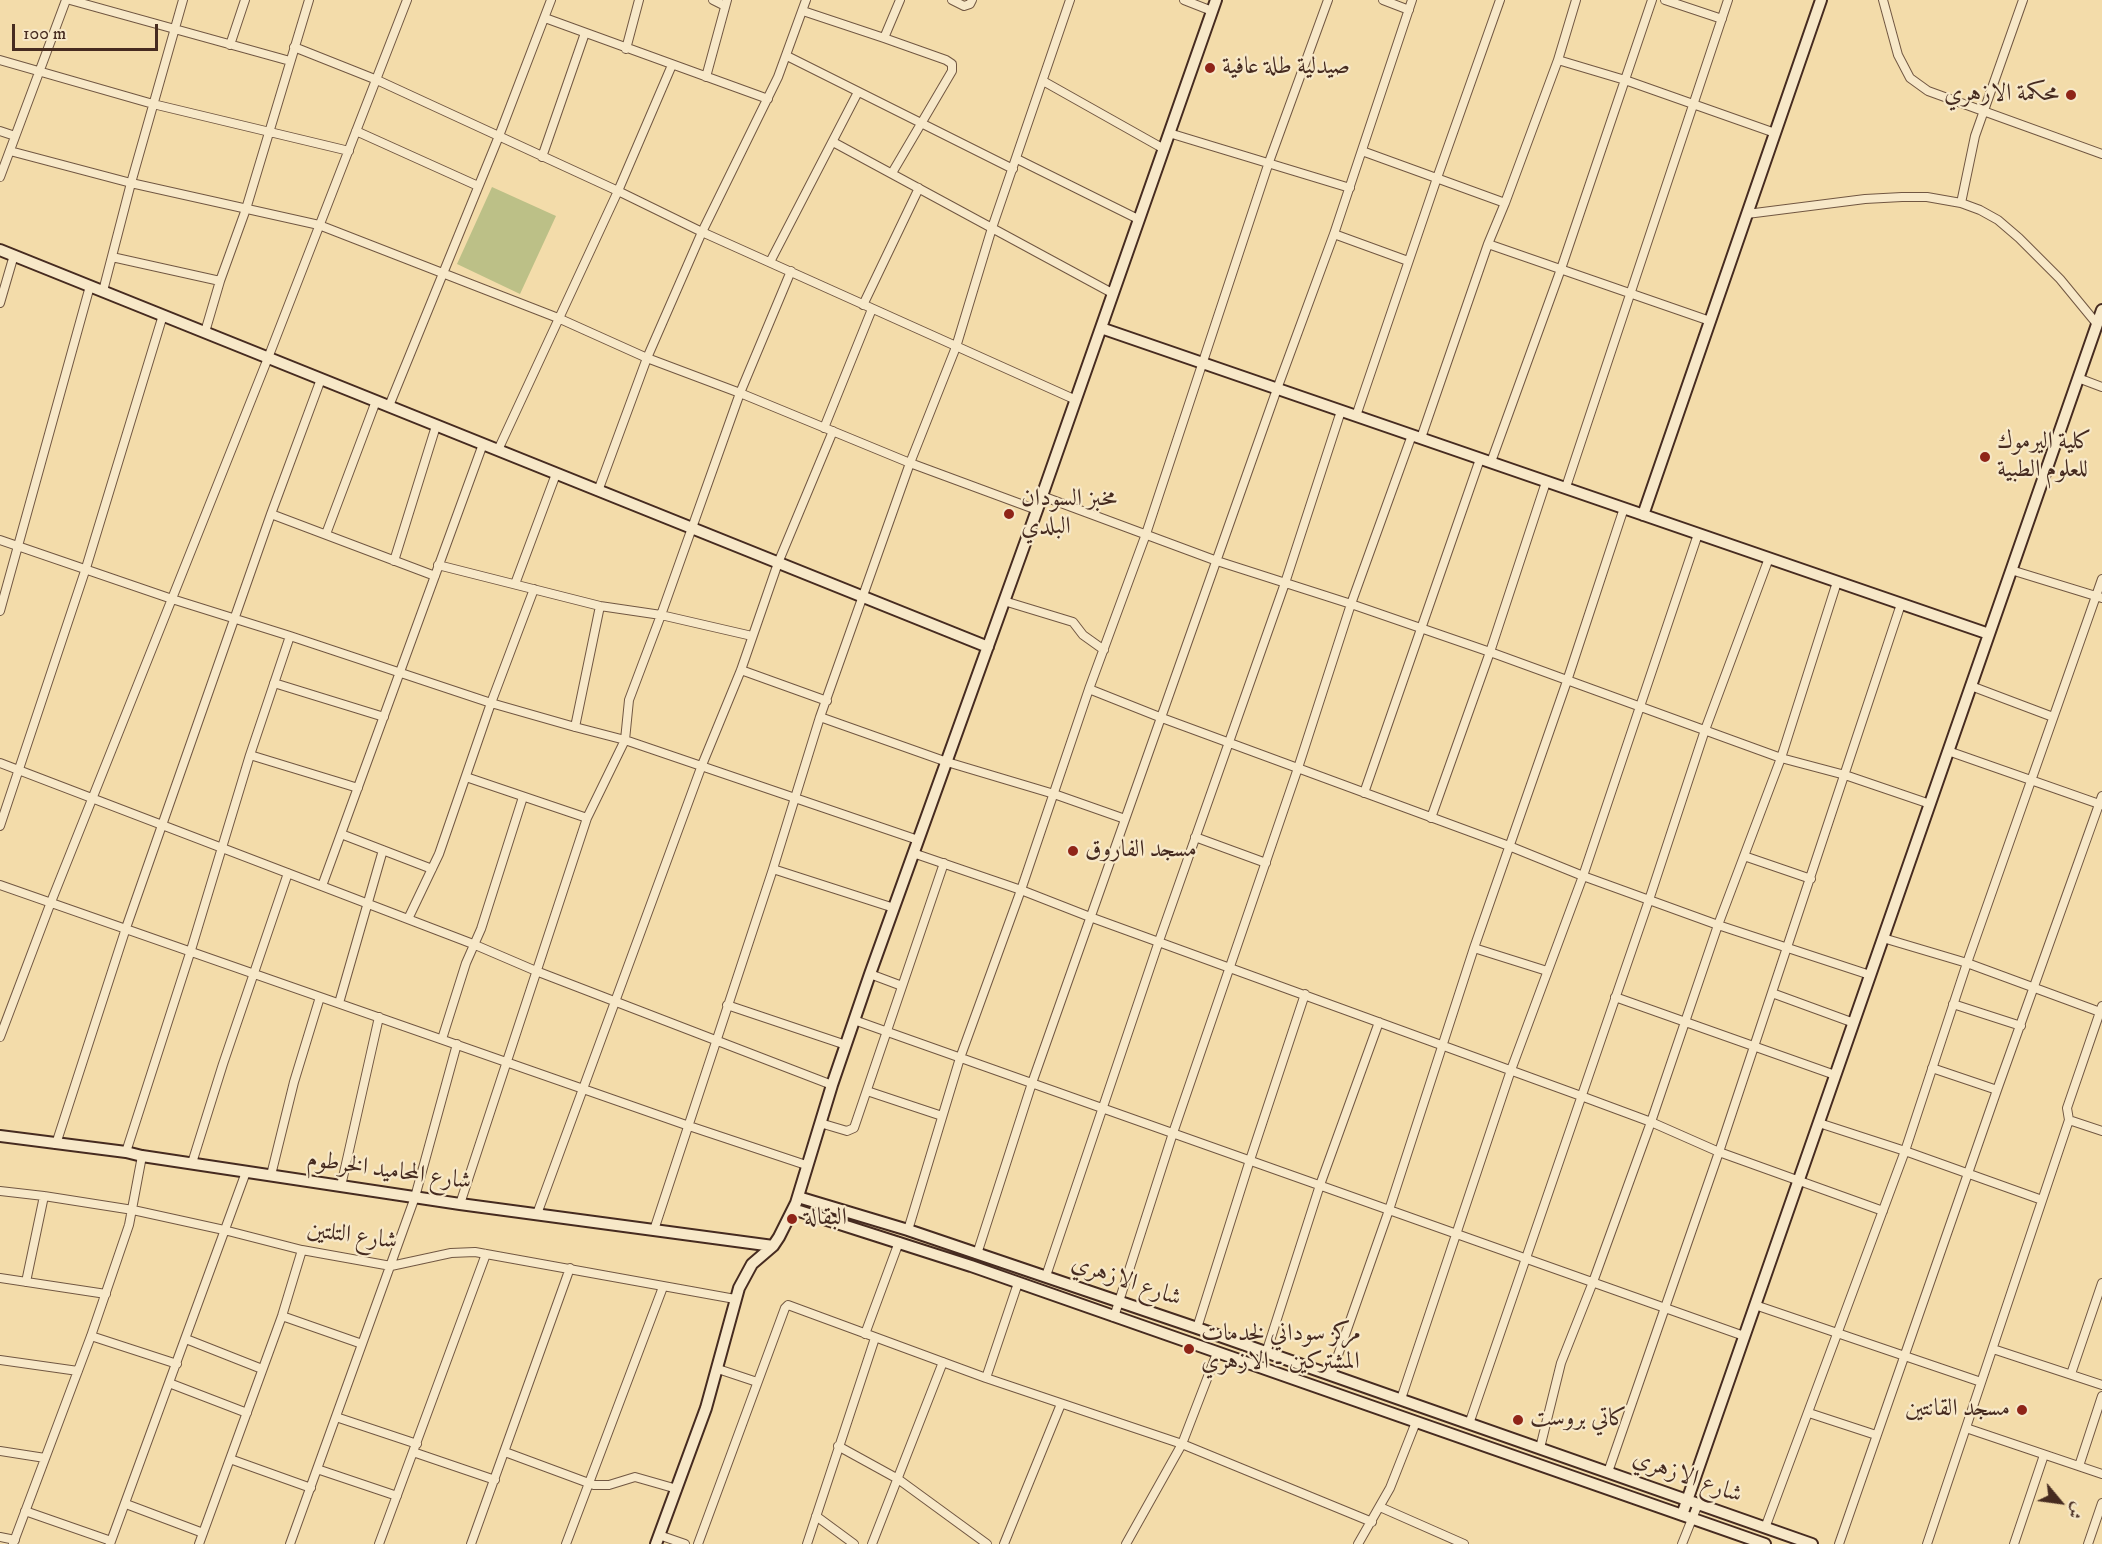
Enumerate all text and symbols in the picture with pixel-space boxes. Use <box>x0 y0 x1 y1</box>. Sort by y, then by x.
scale bar <box>15 12 160 50</box>
text: 100 m <box>23 23 66 45</box>
place label: صيدلية طلة عافية <box>1222 54 1350 82</box>
marker: صيدلية طلة عافية <box>1203 61 1217 75</box>
place label: محكمة الازهري <box>1944 81 2059 109</box>
marker: محكمة الازهري <box>2064 88 2078 102</box>
place label: كلية اليرموك للعلوم الطبية <box>1997 429 2092 485</box>
marker: كلية اليرموك للعلوم الطبية <box>1978 450 1992 464</box>
place label: مخبز السودان البلدي <box>1021 486 1117 542</box>
marker: مخبز السودان البلدي <box>1002 507 1016 521</box>
place label: مسجد الفاروق <box>1085 837 1197 865</box>
marker: مسجد الفاروق <box>1066 844 1080 858</box>
street label: شارع المحاميد الخرطوم <box>305 1146 473 1198</box>
place label: البقالة <box>804 1205 847 1233</box>
marker: البقالة <box>785 1212 799 1226</box>
street label: شارع التلتين <box>305 1216 399 1258</box>
street label: شارع الازهري <box>1067 1250 1185 1314</box>
place label: مركز سوداني لخدمات المشتركين - الازهري <box>1201 1321 1361 1377</box>
marker: مركز سوداني لخدمات المشتركين - الازهري <box>1182 1342 1196 1356</box>
place label: مسجد القانتين <box>1905 1396 2010 1424</box>
marker: مسجد القانتين <box>2015 1403 2029 1417</box>
place label: كاتي بروست <box>1530 1406 1627 1434</box>
marker: كاتي بروست <box>1511 1413 1525 1427</box>
street label: شارع الازهري <box>1628 1445 1746 1511</box>
north arrow <box>2030 1472 2090 1532</box>
text: ش <box>2063 1499 2088 1523</box>

